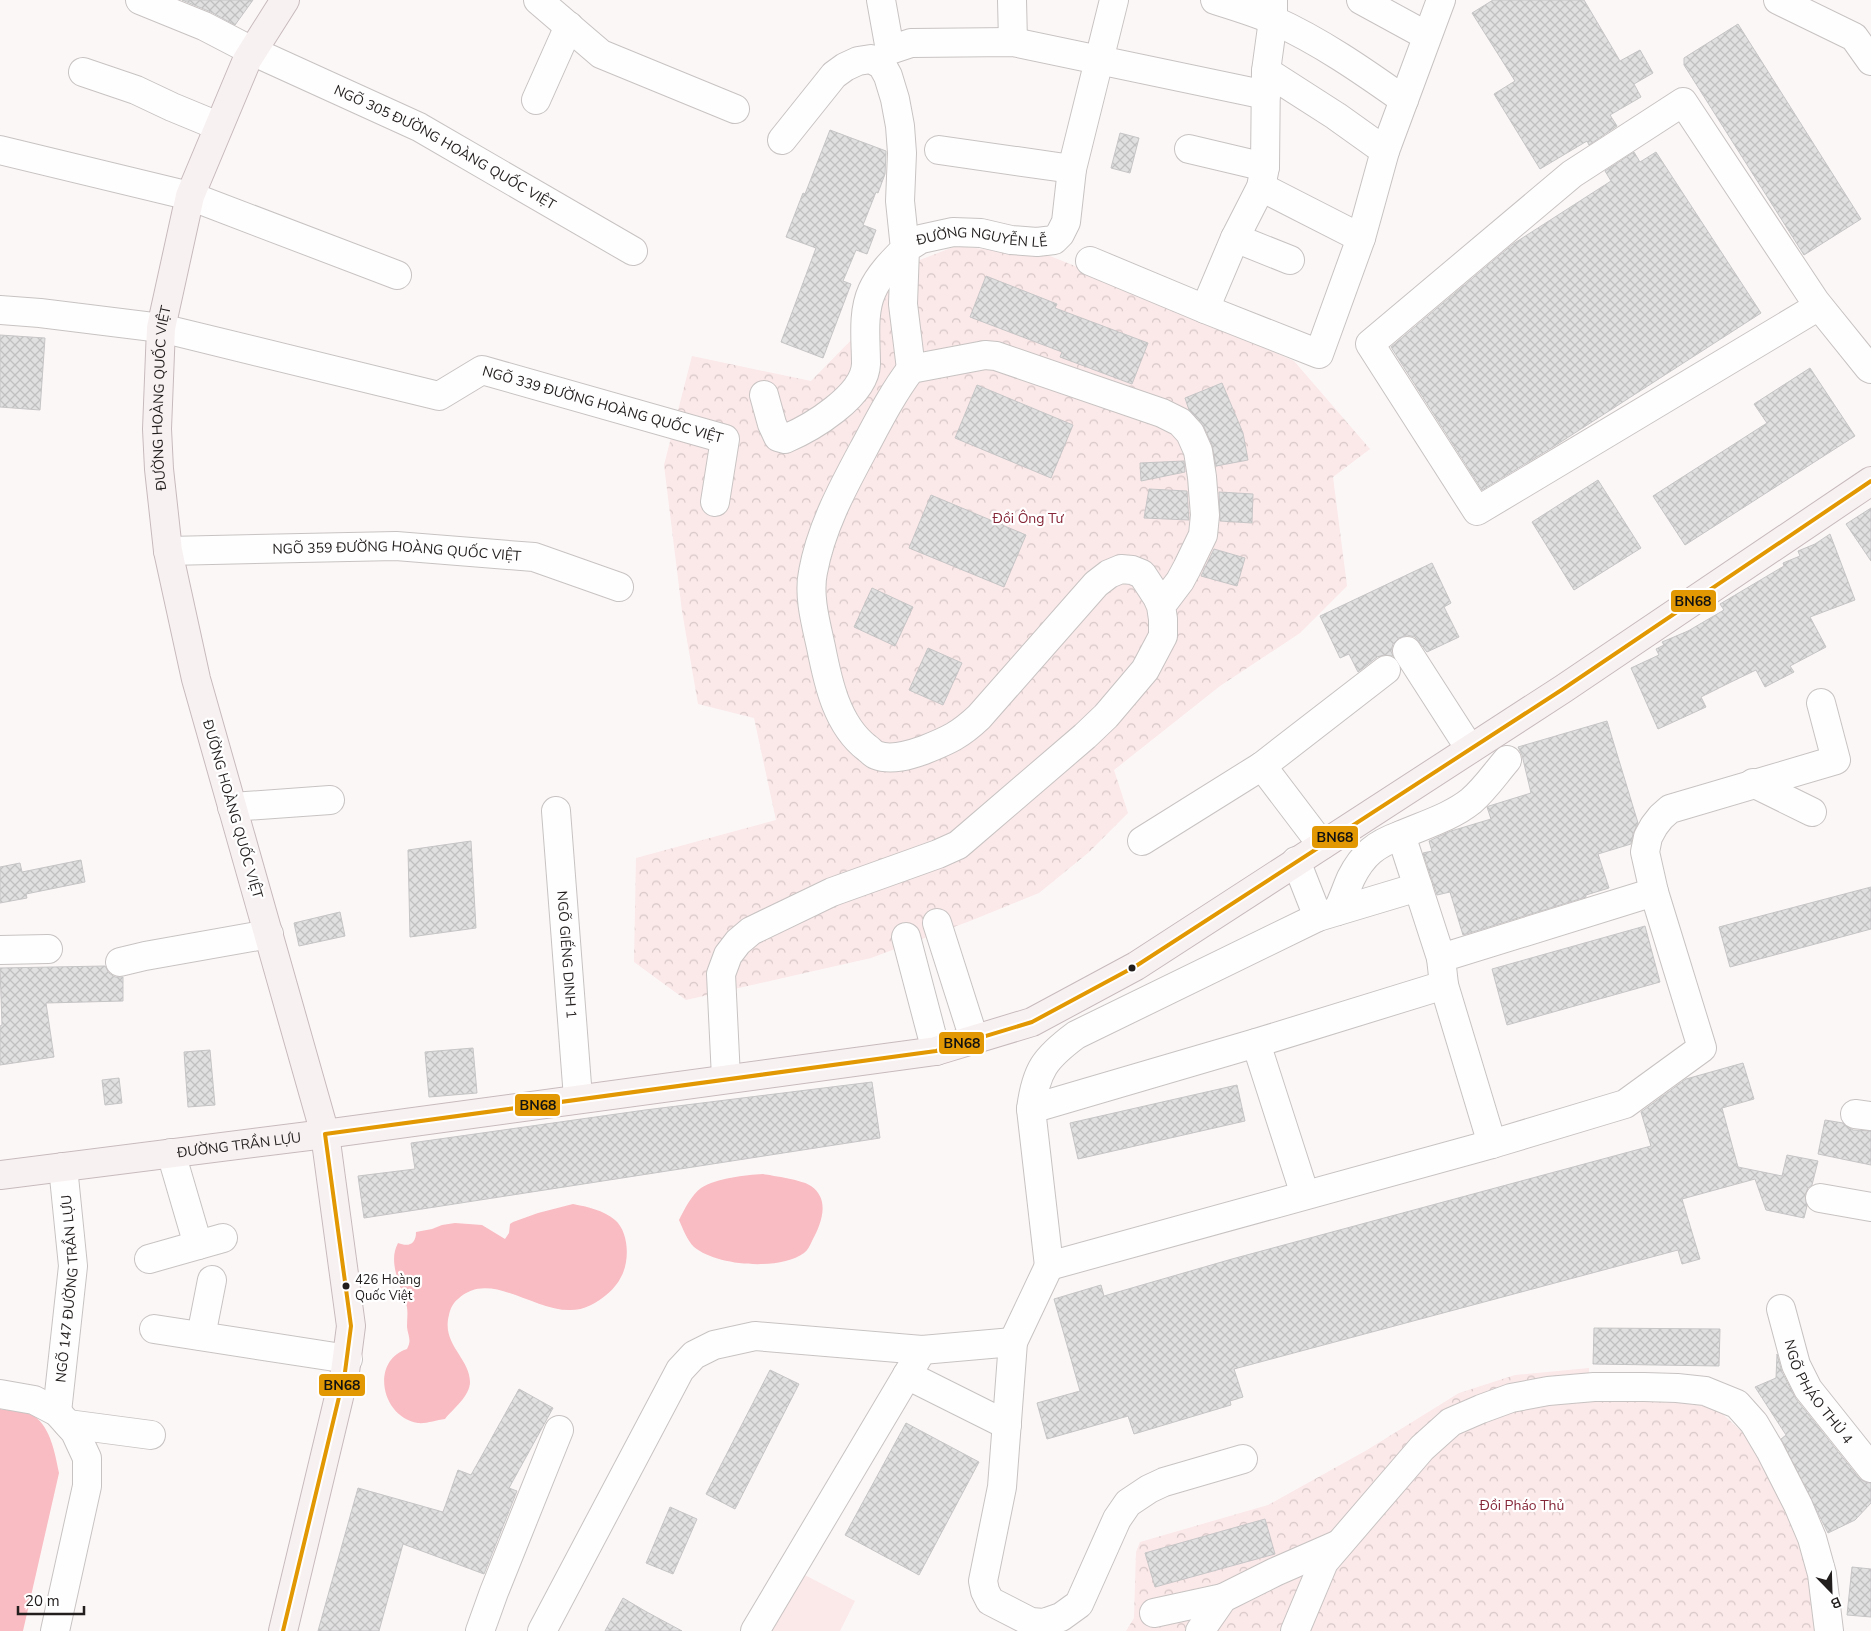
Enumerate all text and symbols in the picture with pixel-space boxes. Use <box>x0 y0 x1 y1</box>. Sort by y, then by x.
street label: NGÕ 305 ĐƯỜNG HOÀNG QUỐC VIỆT <box>331 81 560 215</box>
street label: ĐƯỜNG NGUYỄN LỄ <box>913 222 1048 252</box>
street label: ĐƯỜNG HOÀNG QUỐC VIỆT <box>148 303 176 493</box>
street label: NGÕ 339 ĐƯỜNG HOÀNG QUỐC VIỆT <box>480 362 726 448</box>
park label: Đồi Ông Tư <box>992 509 1065 528</box>
street label: NGÕ 359 ĐƯỜNG HOÀNG QUỐC VIỆT <box>272 537 522 566</box>
line badge: BN68 <box>1670 589 1717 613</box>
text: BN68 <box>1675 592 1711 611</box>
street label: ĐƯỜNG HOÀNG QUỐC VIỆT <box>198 716 268 901</box>
line badge: BN68 <box>1311 825 1359 849</box>
text: BN68 <box>1317 828 1353 847</box>
street label: NGÕ GIẾNG DINH 1 <box>552 890 581 1019</box>
unlabelled marker <box>1127 963 1137 973</box>
line badge: BN68 <box>938 1031 985 1055</box>
text: BN68 <box>944 1034 980 1053</box>
line badge: BN68 <box>514 1093 561 1117</box>
text: BN68 <box>520 1096 556 1115</box>
street label: ĐƯỜNG TRẦN LỰU <box>175 1128 302 1163</box>
street label: NGÕ 147 ĐƯỜNG TRẦN LỰU <box>51 1194 83 1384</box>
place label: 426 Hoàng Quốc Việt <box>355 1271 421 1305</box>
marker: 426 Hoàng Quốc Việt <box>341 1281 351 1291</box>
street label: NGÕ PHÁO THỦ 4 <box>1780 1338 1857 1448</box>
line badge: BN68 <box>318 1373 366 1397</box>
text: BN68 <box>324 1376 360 1395</box>
park label: Đồi Pháo Thủ <box>1479 1496 1564 1515</box>
north arrow <box>1806 1566 1856 1616</box>
scale bar <box>18 1584 84 1616</box>
text: 20 m <box>25 1591 60 1611</box>
text: B <box>1828 1592 1844 1613</box>

